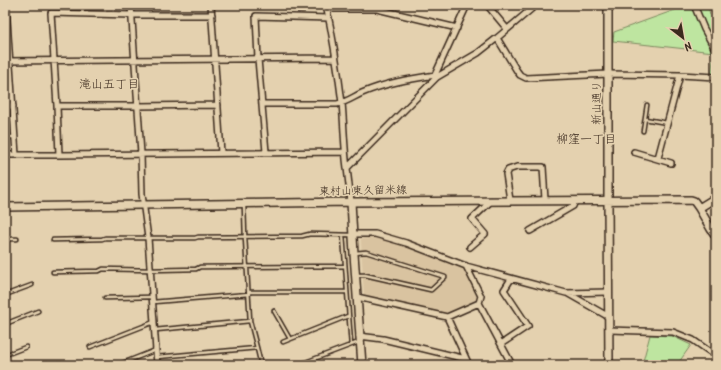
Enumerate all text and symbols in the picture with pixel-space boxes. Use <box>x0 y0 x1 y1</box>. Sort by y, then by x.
north arrow <box>663 18 703 58</box>
text: N <box>680 36 695 55</box>
district label: 滝山五丁目 <box>79 75 139 94</box>
street label: 新山通り <box>588 81 606 125</box>
district label: 柳窪一丁目 <box>556 130 616 149</box>
street label: 東村山東久留米線 <box>319 181 407 201</box>

